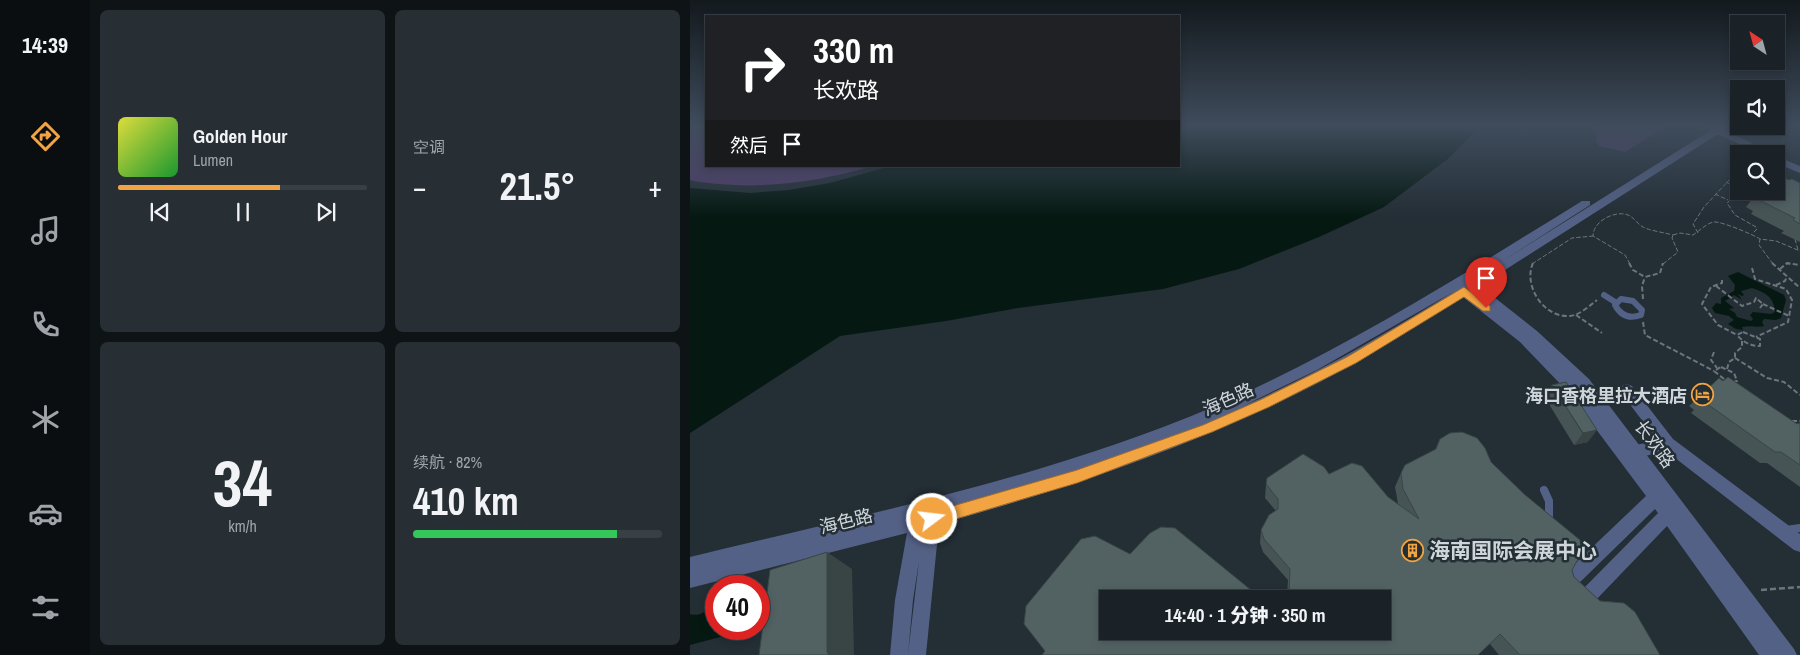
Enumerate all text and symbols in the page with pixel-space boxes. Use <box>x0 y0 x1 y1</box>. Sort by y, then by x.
north arrow <box>1730 15 1785 70</box>
map controls <box>1730 15 1785 200</box>
text: 330 m <box>813 27 894 74</box>
text: 14:39 <box>22 30 68 60</box>
icon: right <box>730 35 795 100</box>
text: 长欢路 <box>813 75 879 105</box>
button: sound <box>1730 80 1785 135</box>
icon: directions <box>28 119 63 154</box>
text: Golden Hour <box>193 123 287 149</box>
icon: arrive <box>778 130 806 158</box>
text: 然后 <box>730 132 768 158</box>
text: 空调 <box>413 136 445 158</box>
button: search <box>1730 145 1785 200</box>
text: Lumen <box>193 149 233 171</box>
text: 21.5° <box>500 161 575 212</box>
text: − <box>413 168 426 206</box>
text: + <box>649 168 662 206</box>
icon: previous <box>146 198 174 226</box>
icon: pause <box>229 198 257 226</box>
icon: next <box>312 198 340 226</box>
icon: music <box>28 213 63 248</box>
pin <box>1465 257 1507 308</box>
icon: arrive <box>1472 264 1500 292</box>
icon: phone <box>28 307 63 342</box>
street label: 海色路 <box>1198 377 1258 421</box>
place label: 海口香格里拉大酒店 <box>1525 383 1687 408</box>
hotel icon: 海口香格里拉大酒店 <box>1691 383 1715 407</box>
icon: climate <box>28 402 63 437</box>
street label: 长欢路 <box>1629 415 1681 473</box>
text: 34 <box>213 439 272 526</box>
text: 续航 · 82% <box>413 451 482 473</box>
text: 410 km <box>413 476 519 527</box>
position arrow <box>905 492 957 544</box>
icon: car <box>28 496 63 531</box>
street label: 海色路 <box>817 502 875 540</box>
text: km/h <box>228 515 257 537</box>
place label: 海南国际会展中心 <box>1429 536 1597 565</box>
building icon: 海南国际会展中心 <box>1401 538 1425 562</box>
speed limit sign: 40 <box>705 575 770 640</box>
icon: filters <box>28 590 63 625</box>
text: 14:40 · 1 分钟 · 350 m <box>1164 602 1326 628</box>

